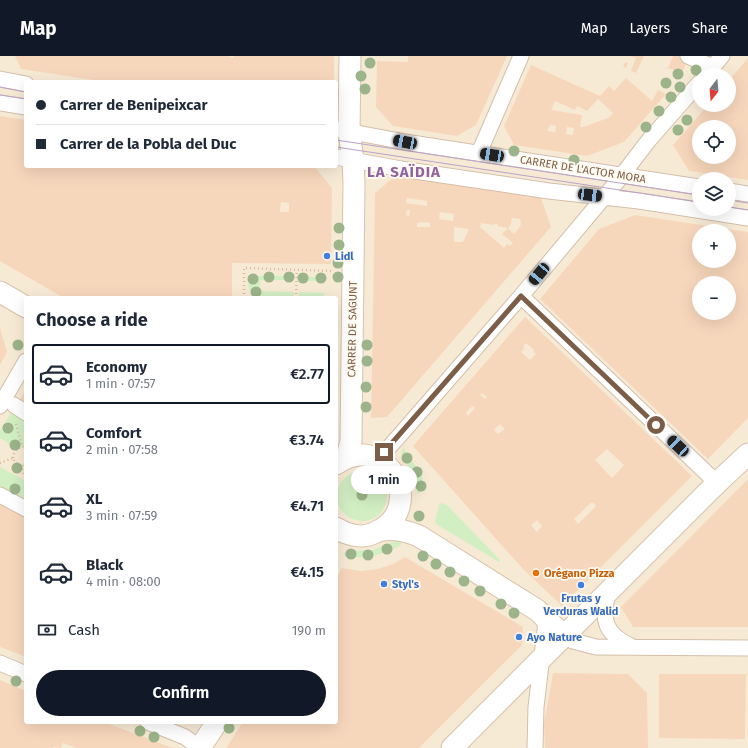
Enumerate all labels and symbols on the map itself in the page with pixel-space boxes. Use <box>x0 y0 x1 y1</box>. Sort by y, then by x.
north arrow <box>692 68 736 112</box>
car <box>392 134 418 150</box>
car <box>479 147 505 163</box>
street label: CARRER DE L'ACTOR MORA <box>519 153 647 186</box>
district label: LA SAÏDIA <box>367 163 441 181</box>
car <box>577 188 603 202</box>
place label: Lidl <box>335 250 354 263</box>
marker: Lidl <box>322 251 332 261</box>
car <box>527 261 551 287</box>
street label: CARRER DE SAGUNT <box>345 280 360 377</box>
route start <box>647 416 665 434</box>
car <box>665 433 691 459</box>
route end <box>375 443 393 461</box>
callout: 1 min <box>351 466 417 494</box>
place label: Orégano Pizza <box>544 567 615 580</box>
marker: Orégano Pizza <box>531 568 541 578</box>
place label: Styl's <box>392 578 420 591</box>
marker: Styl's <box>379 579 389 589</box>
marker: Frutas y Verduras Walid <box>576 580 586 590</box>
place label: Frutas y Verduras Walid <box>543 592 618 618</box>
place label: Ayo Nature <box>526 631 582 644</box>
marker: Ayo Nature <box>514 632 524 642</box>

